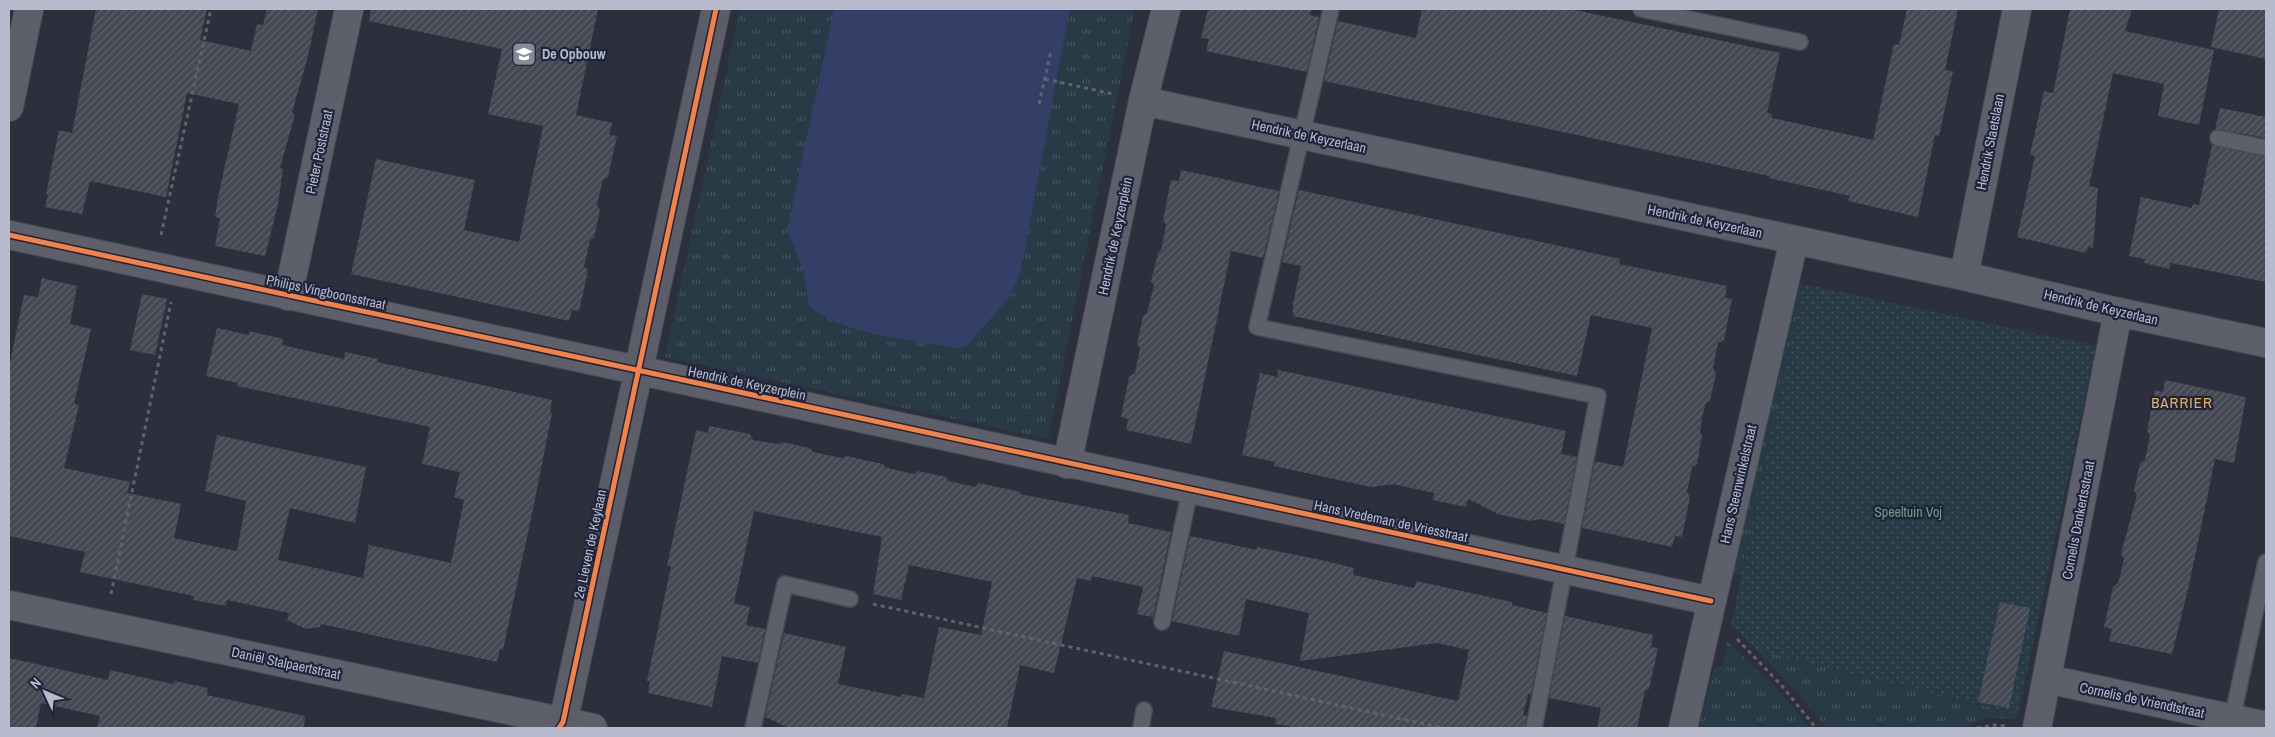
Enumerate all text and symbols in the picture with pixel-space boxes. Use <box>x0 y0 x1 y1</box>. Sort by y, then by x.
school or university icon: De Opbouw <box>511 41 537 67</box>
place label: De Opbouw <box>542 45 606 63</box>
street label: Hendrik Staetslaan <box>1972 92 2008 192</box>
street label: Pieter Poststraat <box>301 108 337 196</box>
street label: Hendrik de Keyzerlaan <box>1250 115 1368 157</box>
street label: Hendrik de Keyzerplein <box>1094 175 1136 297</box>
street label: Hendrik de Keyzerlaan <box>1646 200 1764 242</box>
street label: Philips Vingboonsstraat <box>265 271 387 313</box>
street label: Hendrik de Keyzerlaan <box>2042 285 2160 329</box>
street label: Hendrik de Keyzerplein <box>686 362 808 404</box>
district label: BARRIER <box>2151 392 2213 413</box>
street label: Hans Steenwinkelstraat <box>1716 423 1760 545</box>
street label: Cornelis Dankertsstraat <box>2058 459 2098 581</box>
street label: 2e Lieven de Keylaan <box>570 488 610 600</box>
street label: Hans Vredeman de Vriesstraat <box>1312 496 1470 546</box>
park label: Speeltuin Voj <box>1874 503 1942 521</box>
street label: Daniël Stalpaertstraat <box>230 643 342 683</box>
north arrow <box>20 667 70 717</box>
text: N <box>26 674 45 692</box>
street label: Cornelis de Vriendtstraat <box>2078 678 2206 722</box>

